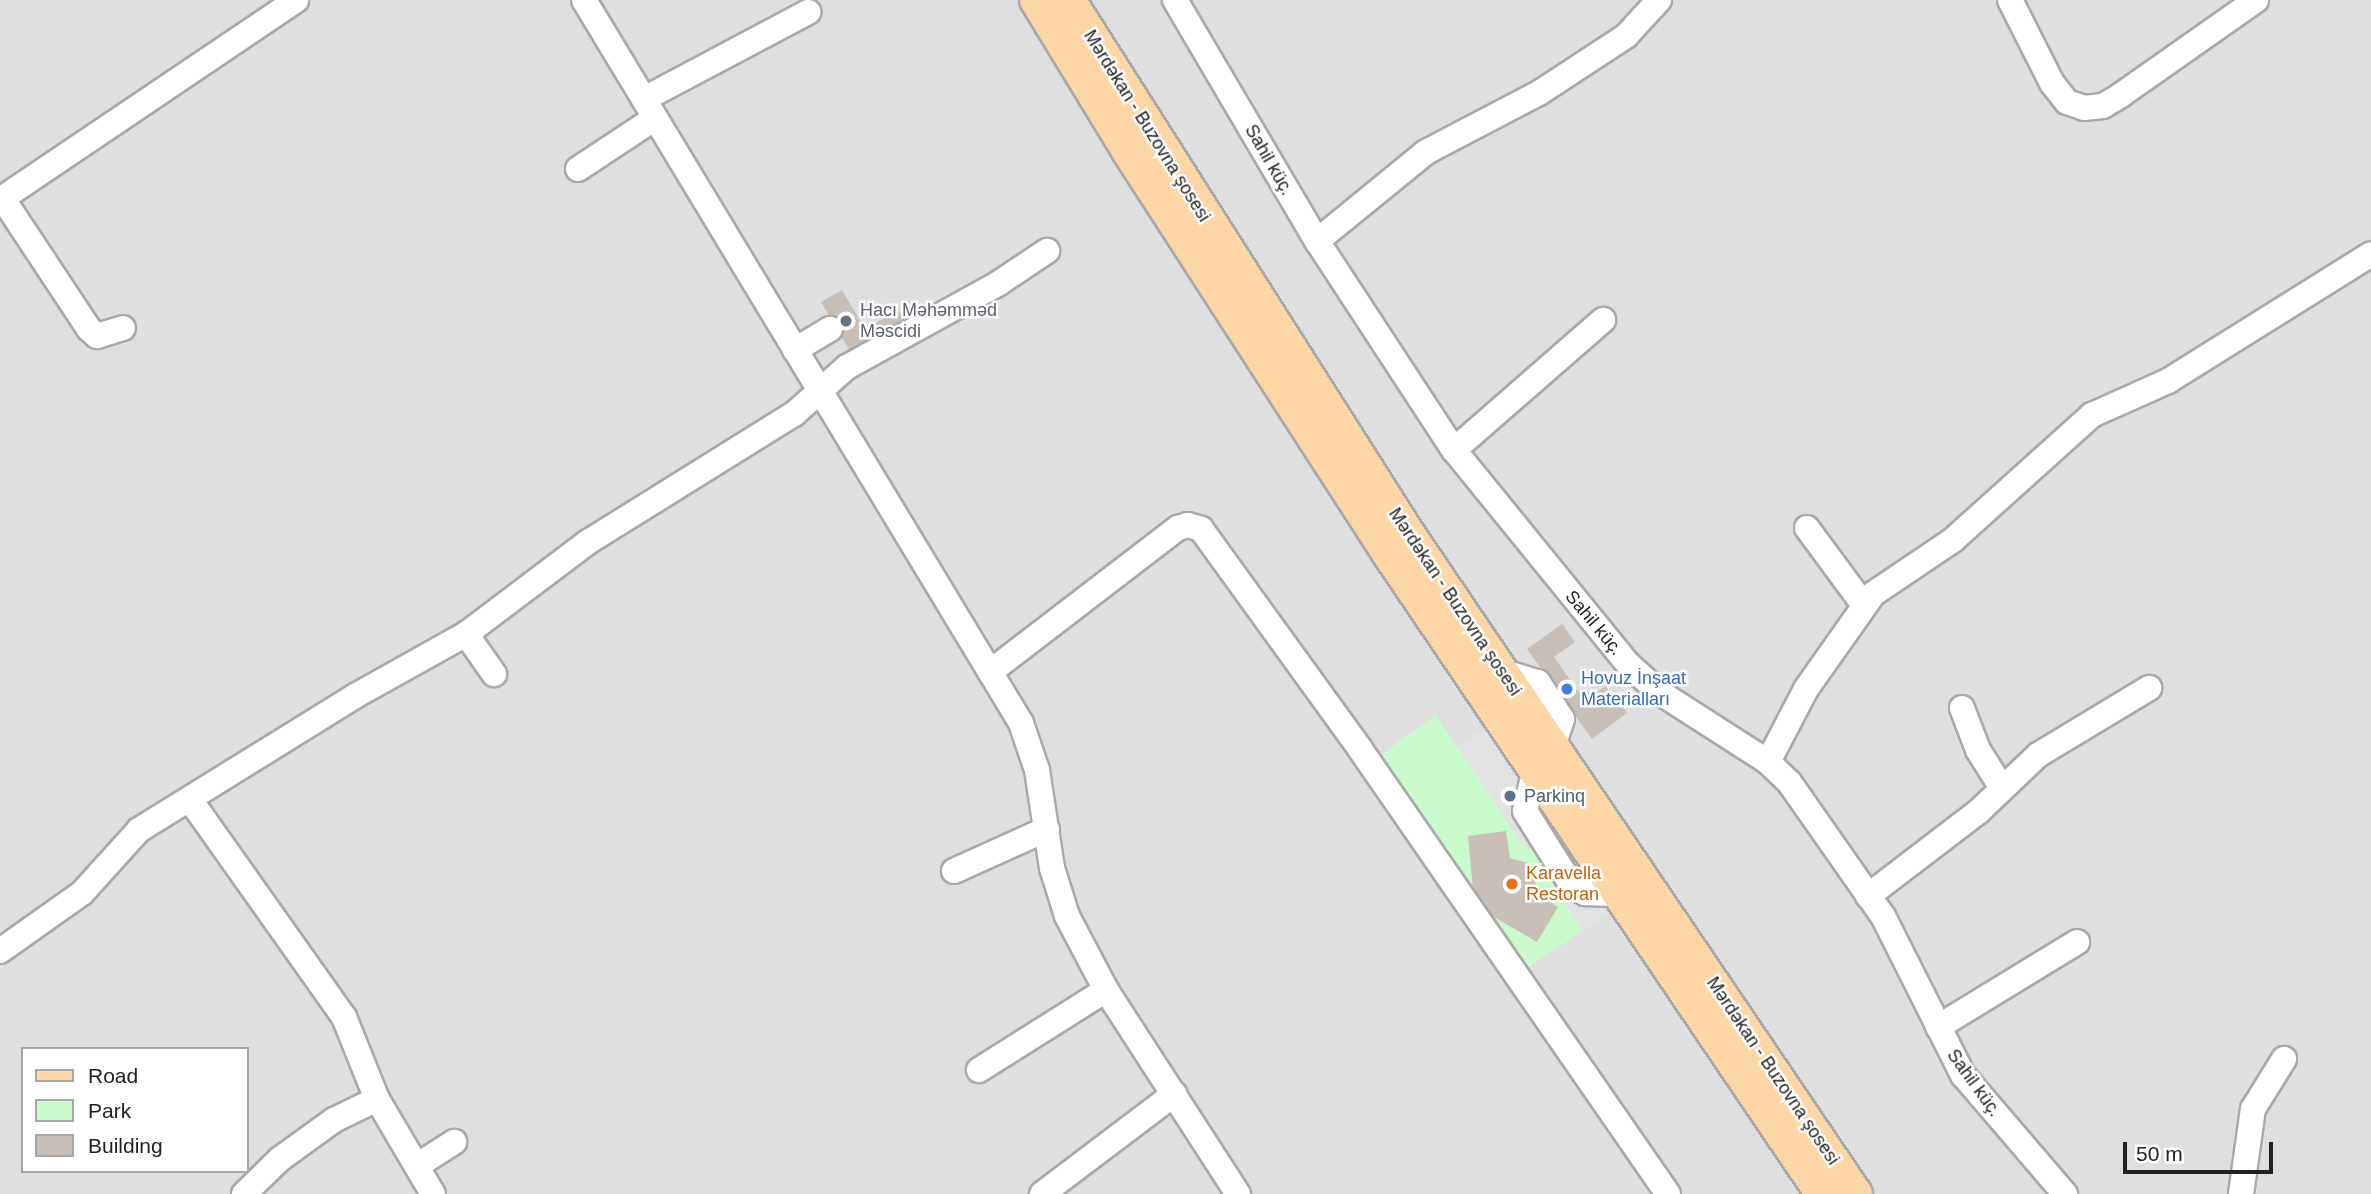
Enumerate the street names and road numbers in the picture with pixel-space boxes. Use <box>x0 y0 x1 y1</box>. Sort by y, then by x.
street label: Mərdəkan - Buzovna şosesi <box>1079 26 1215 226</box>
street label: Sahil küç. <box>1240 121 1298 199</box>
street label: Mərdəkan - Buzovna şosesi <box>1384 504 1526 700</box>
street label: Sahil küç. <box>1561 586 1627 660</box>
street label: Mərdəkan - Buzovna şosesi <box>1702 973 1844 1169</box>
street label: Sahil küç. <box>1942 1045 2006 1121</box>

